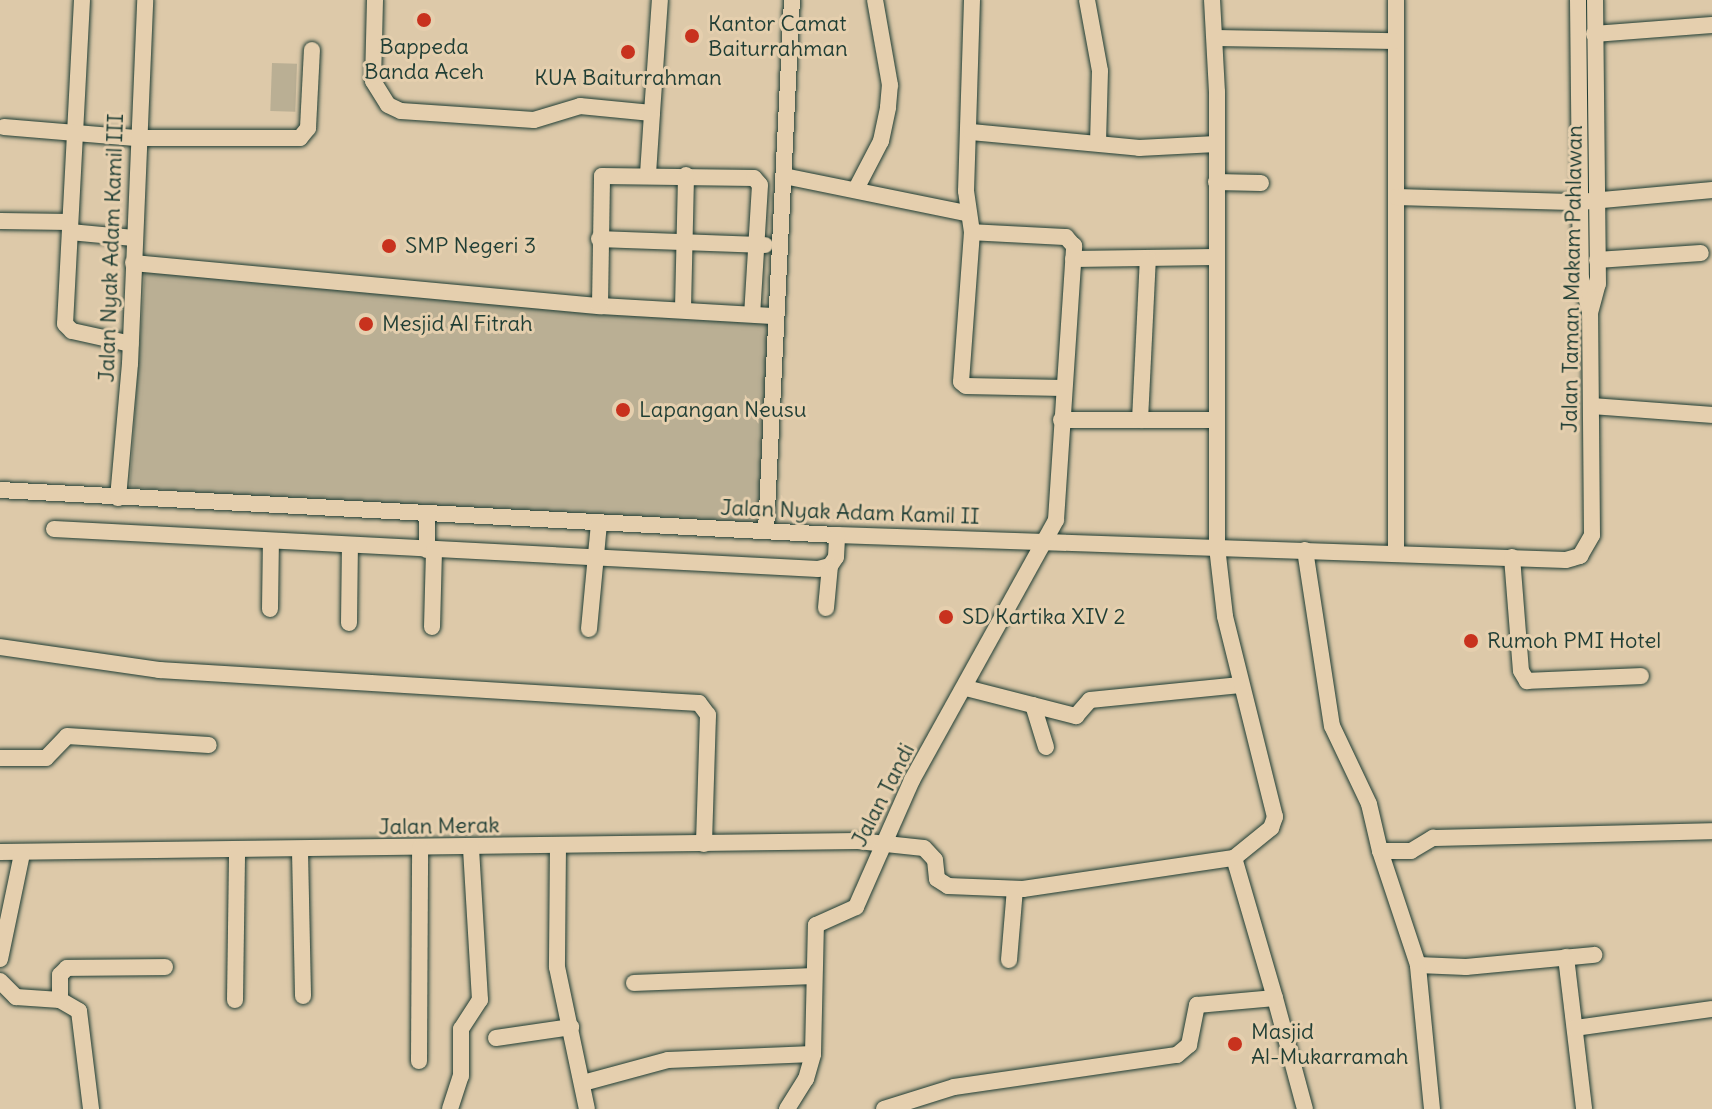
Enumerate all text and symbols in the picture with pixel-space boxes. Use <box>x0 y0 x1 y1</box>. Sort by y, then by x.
place label: Kantor Camat Baiturrahman <box>708 10 848 62</box>
marker: Bappeda Banda Aceh <box>415 11 433 29</box>
marker: Kantor Camat Baiturrahman <box>683 27 701 45</box>
place label: Bappeda Banda Aceh <box>364 33 484 84</box>
marker: KUA Baiturrahman <box>619 43 637 61</box>
place label: KUA Baiturrahman <box>534 65 722 91</box>
street label: Jalan Nyak Adam Kamil III <box>93 113 129 383</box>
street label: Jalan Taman Makam Pahlawan <box>1556 125 1588 433</box>
place label: SMP Negeri 3 <box>405 233 536 259</box>
marker: SMP Negeri 3 <box>380 237 398 255</box>
place label: Mesjid Al Fitrah <box>382 311 533 337</box>
marker: Mesjid Al Fitrah <box>357 315 375 333</box>
place label: Lapangan Neusu <box>639 397 807 423</box>
marker: Lapangan Neusu <box>614 401 632 419</box>
street label: Jalan Nyak Adam Kamil II <box>720 494 980 530</box>
place label: SD Kartika XIV 2 <box>962 604 1126 630</box>
marker: SD Kartika XIV 2 <box>937 608 955 626</box>
place label: Rumoh PMI Hotel <box>1487 628 1661 654</box>
marker: Rumoh PMI Hotel <box>1462 632 1480 650</box>
street label: Jalan Tandi <box>846 739 920 851</box>
street label: Jalan Merak <box>378 812 500 840</box>
place label: Masjid Al-Mukarramah <box>1251 1018 1408 1070</box>
marker: Masjid Al-Mukarramah <box>1226 1035 1244 1053</box>

